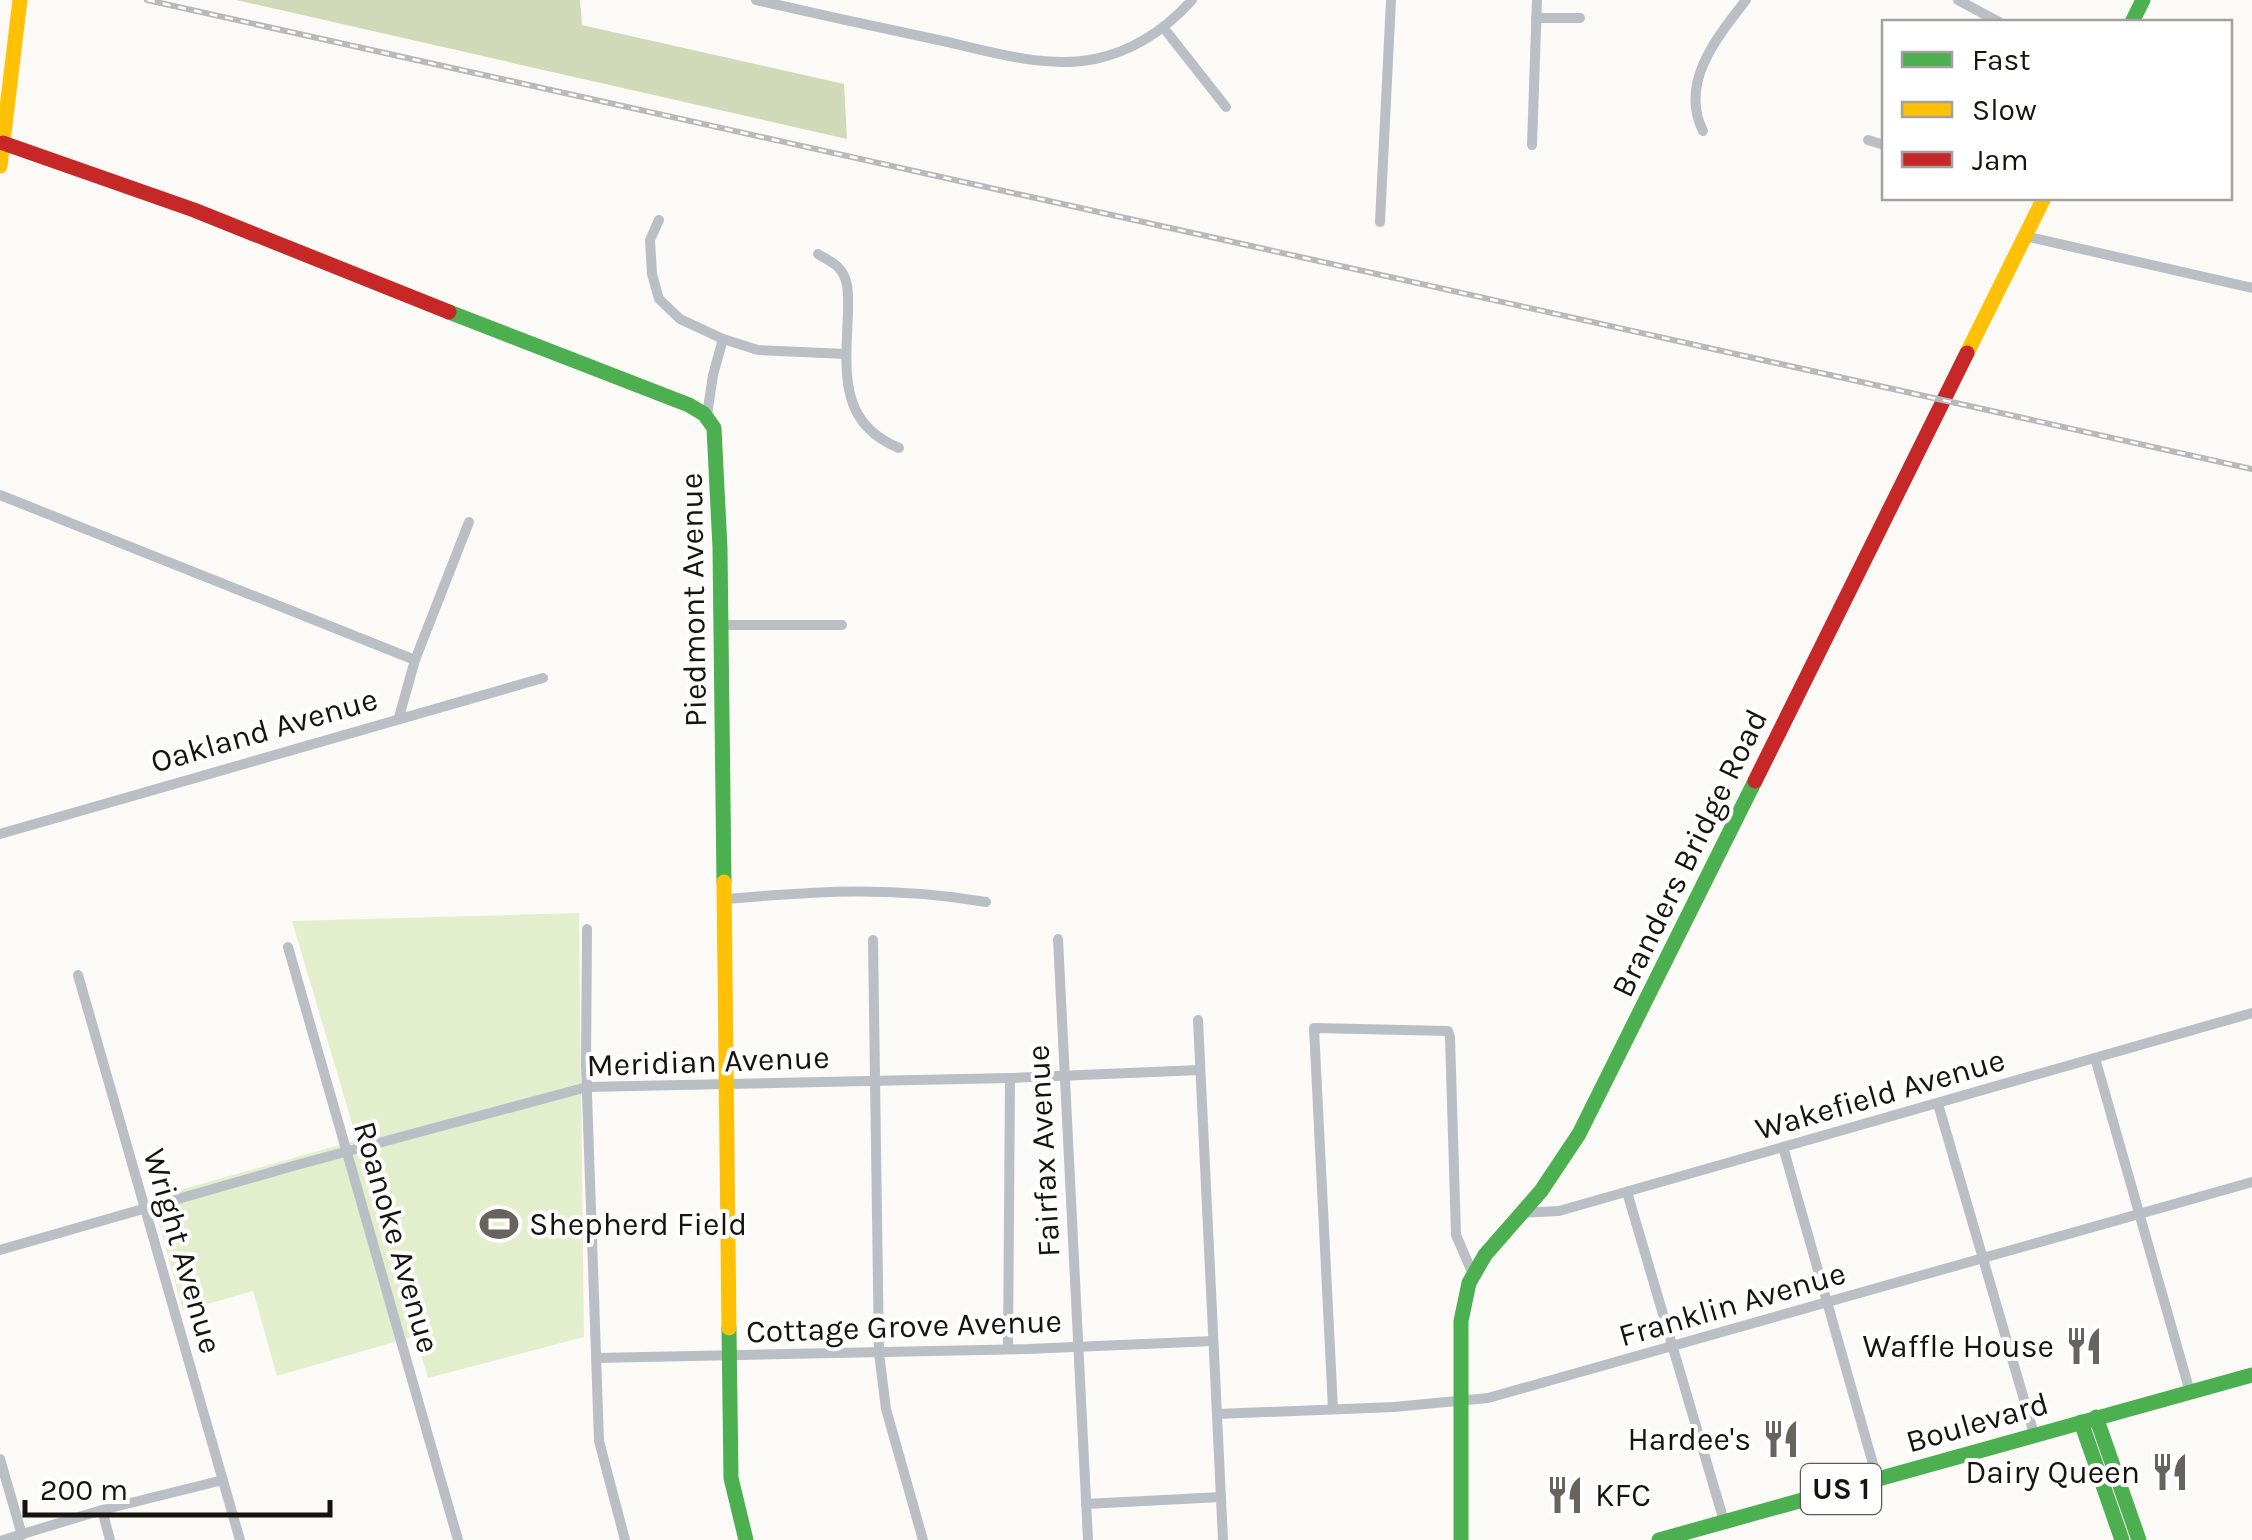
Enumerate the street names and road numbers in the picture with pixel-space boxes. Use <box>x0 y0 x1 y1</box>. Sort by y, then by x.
street label: Piedmont Avenue <box>673 473 714 727</box>
street label: Oakland Avenue <box>147 680 382 781</box>
street label: Branders Bridge Road <box>1604 703 1775 1003</box>
street label: Meridian Avenue <box>586 1039 830 1084</box>
street label: Wakefield Avenue <box>1751 1041 2009 1148</box>
street label: Fairfax Avenue <box>1019 1044 1068 1258</box>
street label: Roanoke Avenue <box>346 1117 447 1357</box>
street label: Wright Avenue <box>136 1145 229 1358</box>
street label: Franklin Avenue <box>1615 1254 1850 1355</box>
street label: Cottage Grove Avenue <box>745 1302 1063 1351</box>
street label: Boulevard <box>1902 1385 2053 1460</box>
road number: US 1 <box>1801 1464 1881 1514</box>

